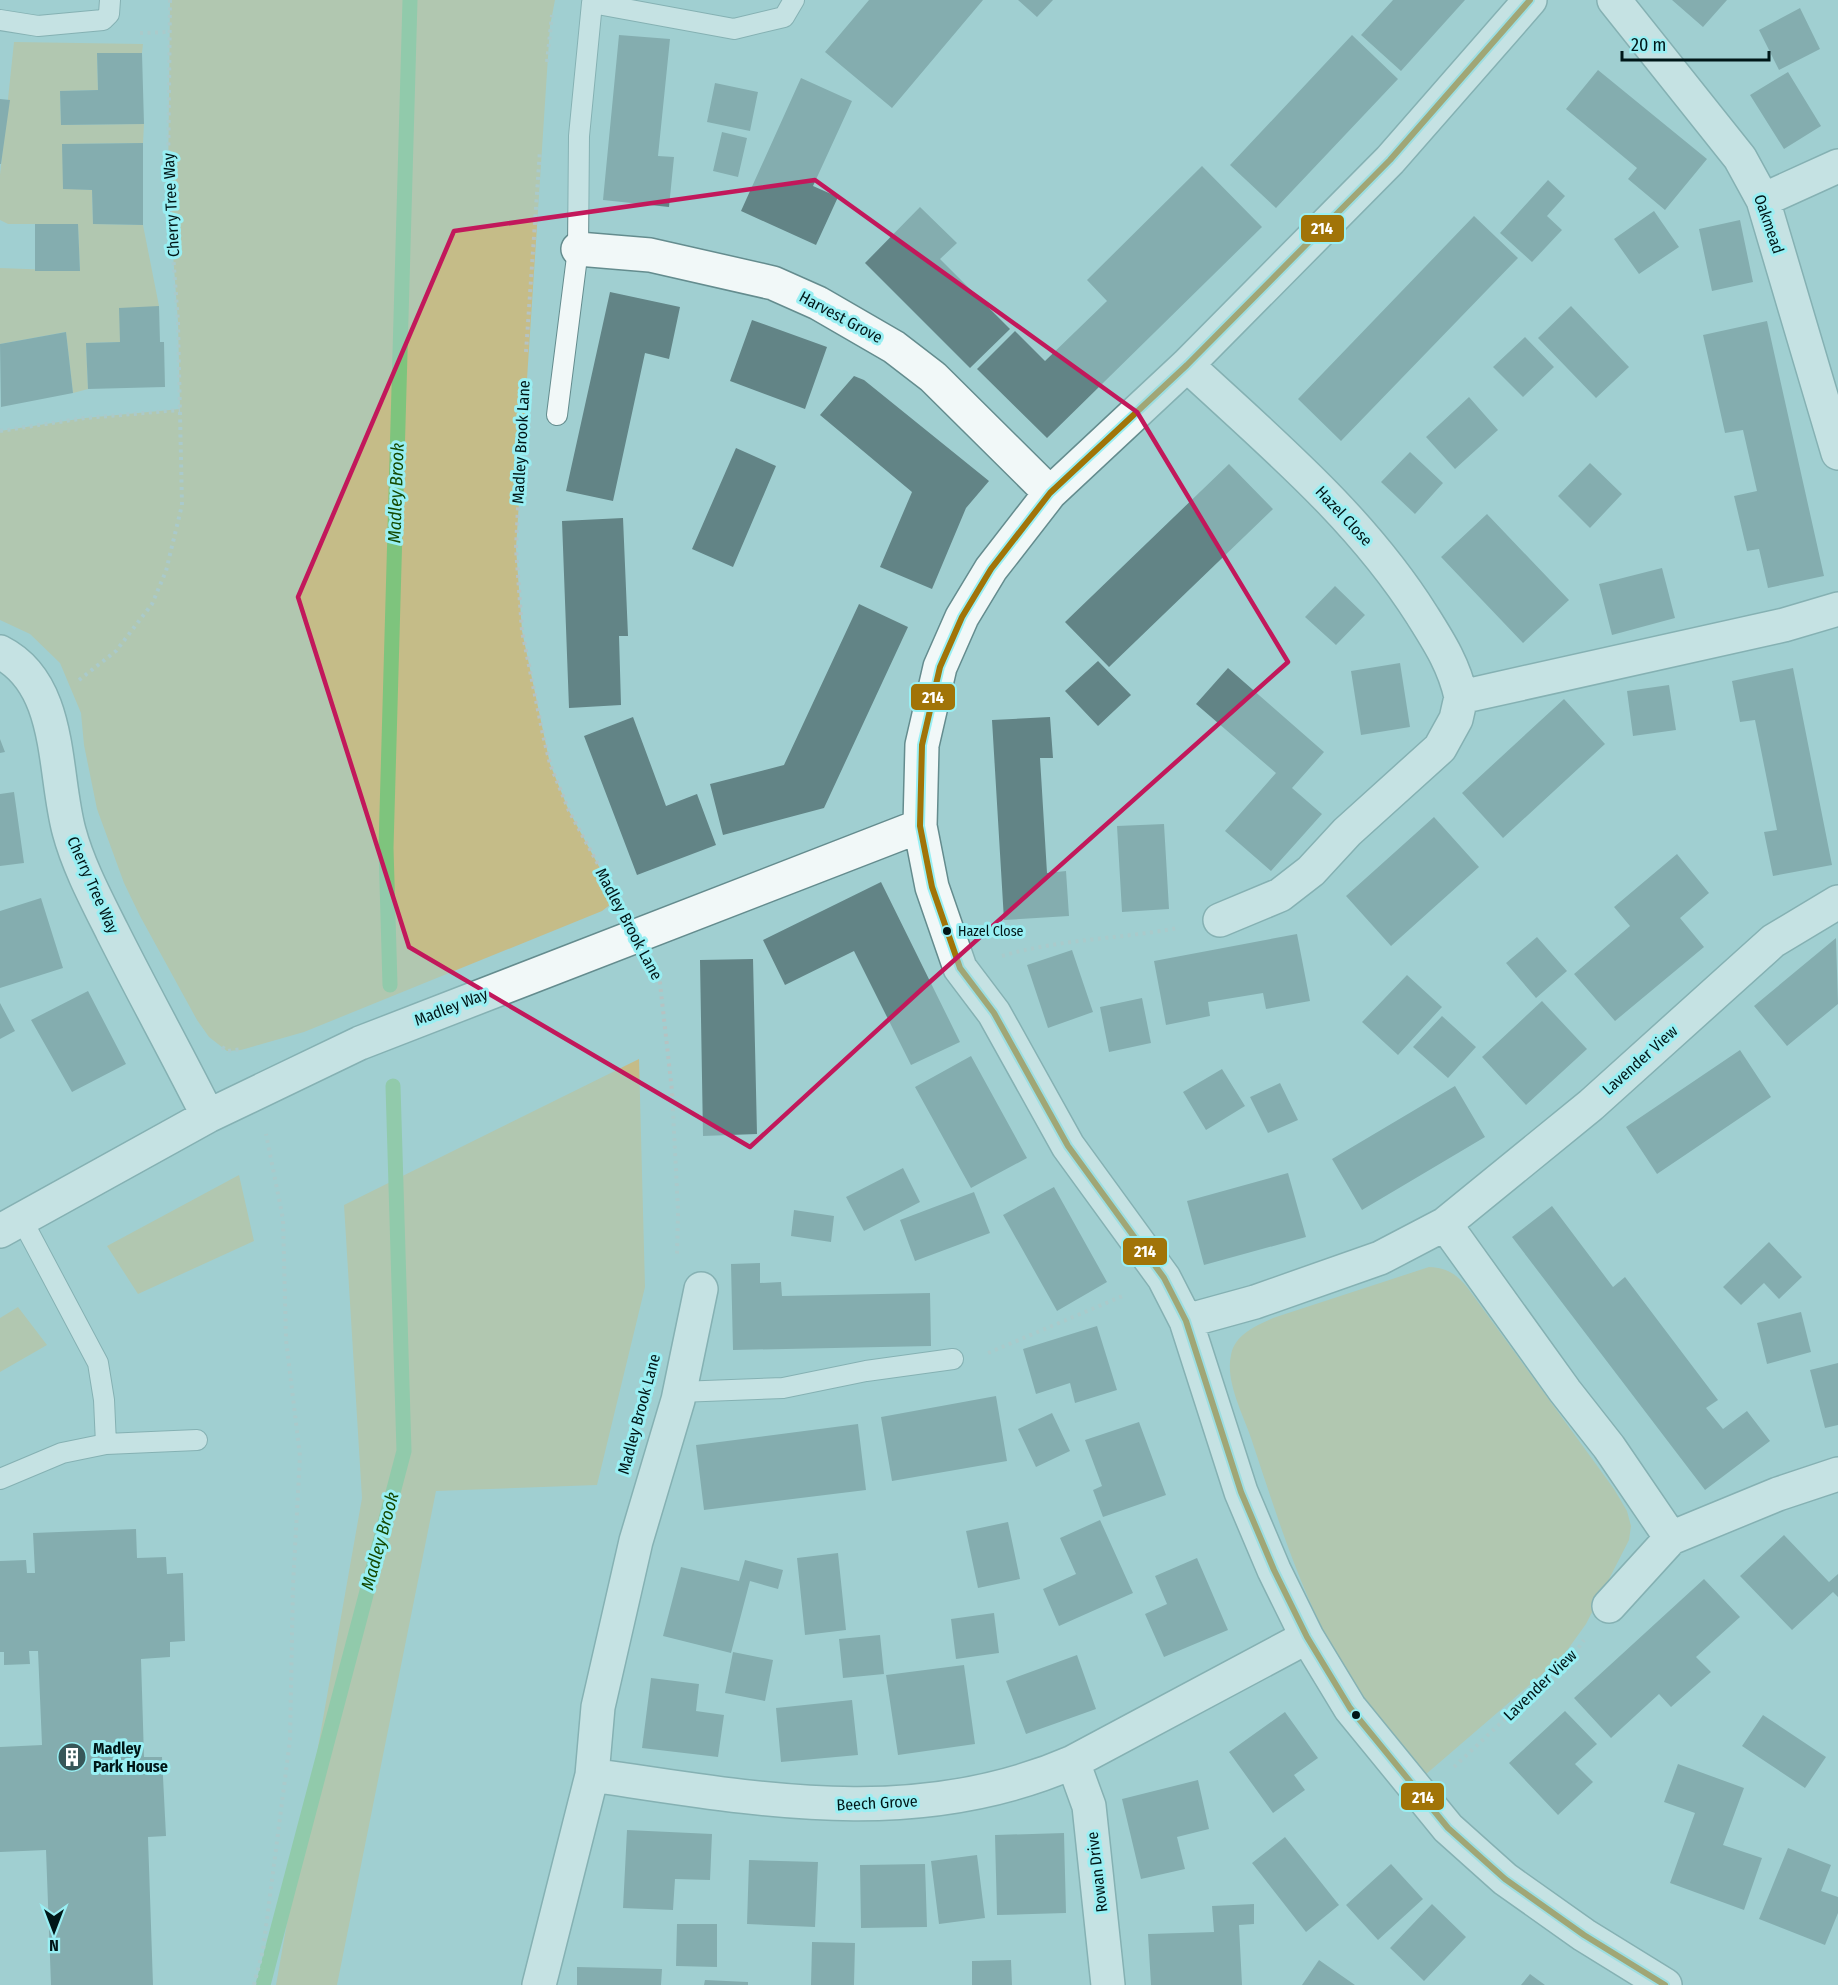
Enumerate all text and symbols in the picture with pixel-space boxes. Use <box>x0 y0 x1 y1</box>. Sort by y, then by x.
scale bar <box>1622 24 1769 62</box>
text: 20 m <box>1631 34 1666 56</box>
street label: Cherry Tree Way <box>159 152 183 258</box>
street label: Oakmead <box>1750 192 1788 256</box>
line badge: 214 <box>1300 214 1345 243</box>
text: 214 <box>1310 219 1333 238</box>
street label: Harvest Grove <box>796 287 886 347</box>
street label: Madley Brook Lane <box>508 380 534 504</box>
water label: Madley Brook <box>383 442 409 543</box>
street label: Hazel Close <box>1312 482 1377 550</box>
line badge: 214 <box>910 683 956 711</box>
text: 214 <box>921 688 944 707</box>
street label: Cherry Tree Way <box>63 834 123 937</box>
street label: Madley Brook Lane <box>592 865 666 983</box>
place label: Hazel Close <box>958 923 1024 940</box>
marker: Hazel Close <box>941 925 953 937</box>
street label: Madley Way <box>412 984 491 1030</box>
street label: Lavender View <box>1599 1021 1682 1099</box>
line badge: 214 <box>1122 1237 1168 1266</box>
text: 214 <box>1133 1242 1156 1261</box>
street label: Madley Brook Lane <box>614 1352 664 1476</box>
water label: Madley Brook <box>356 1490 404 1592</box>
street label: Lavender View <box>1499 1645 1581 1725</box>
unlabelled marker <box>1350 1709 1362 1721</box>
place label: Madley Park House <box>93 1739 168 1776</box>
building icon: Madley Park House <box>56 1741 88 1773</box>
line badge: 214 <box>1400 1782 1445 1811</box>
text: 214 <box>1411 1788 1434 1807</box>
street label: Beech Grove <box>836 1791 918 1815</box>
street label: Rowan Drive <box>1083 1831 1111 1913</box>
north arrow <box>24 1901 84 1961</box>
text: N <box>49 1936 59 1955</box>

